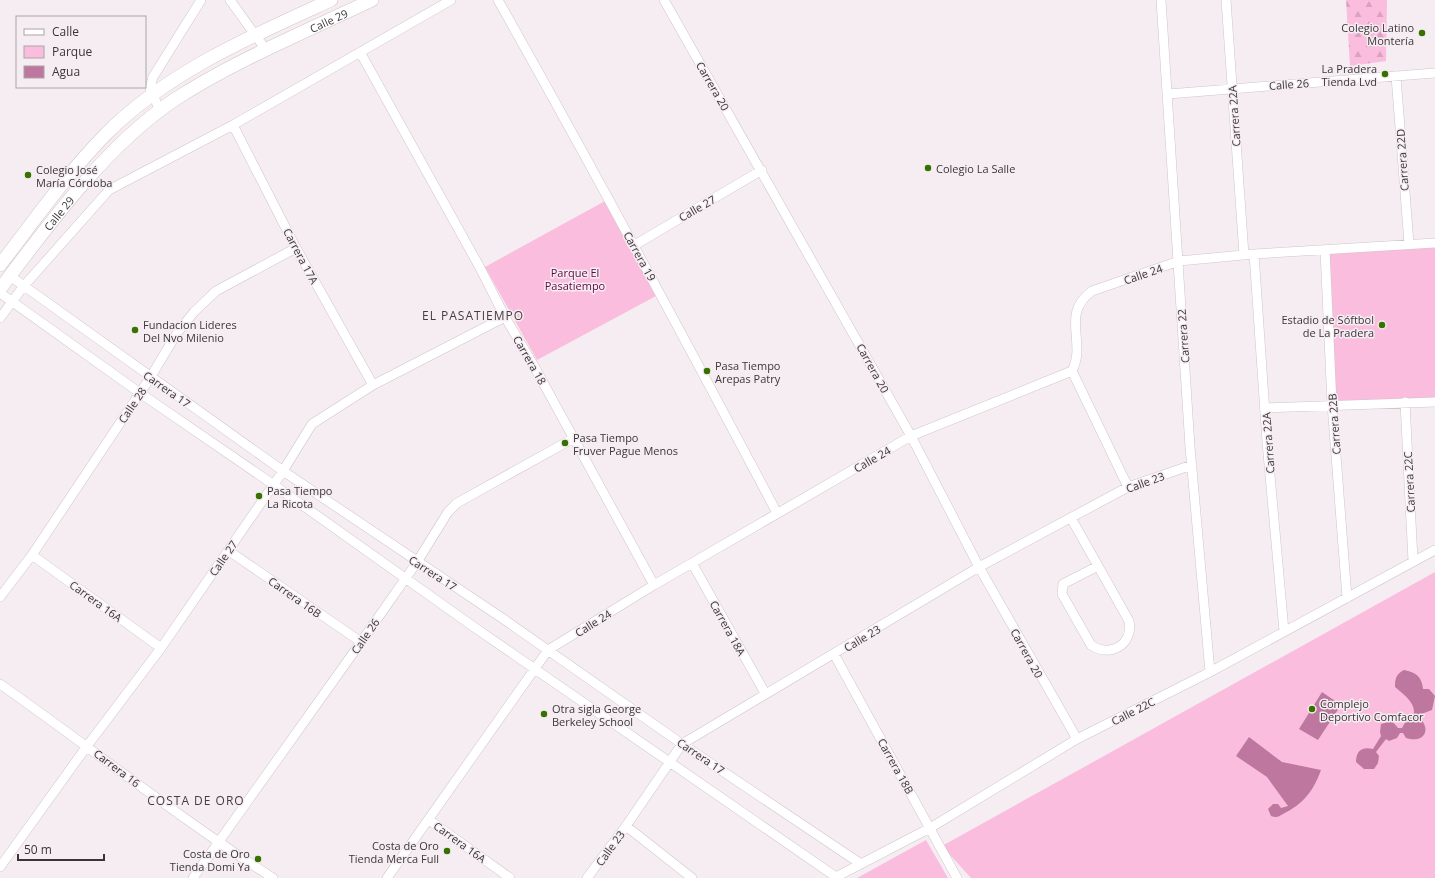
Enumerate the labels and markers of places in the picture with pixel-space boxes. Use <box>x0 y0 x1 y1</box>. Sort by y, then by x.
place label: Colegio Latino Montería <box>1341 20 1414 48</box>
marker: Colegio Latino Montería <box>1417 28 1427 38</box>
place label: La Pradera Tienda Lvd <box>1322 61 1377 89</box>
marker: La Pradera Tienda Lvd <box>1380 69 1390 79</box>
place label: Colegio La Salle <box>936 161 1015 176</box>
place label: Colegio José María Córdoba <box>36 162 112 190</box>
marker: Colegio La Salle <box>923 163 933 173</box>
marker: Colegio José María Córdoba <box>23 170 33 180</box>
place label: Estadio de Sóftbol de La Pradera <box>1281 312 1374 340</box>
place label: Fundacion Lideres Del Nvo Milenio <box>143 317 237 345</box>
marker: Estadio de Sóftbol de La Pradera <box>1377 320 1387 330</box>
marker: Fundacion Lideres Del Nvo Milenio <box>130 325 140 335</box>
place label: Pasa Tiempo Arepas Patry <box>715 358 781 386</box>
marker: Pasa Tiempo Arepas Patry <box>702 366 712 376</box>
place label: Pasa Tiempo Fruver Pague Menos <box>573 430 678 458</box>
marker: Pasa Tiempo Fruver Pague Menos <box>560 438 570 448</box>
place label: Pasa Tiempo La Ricota <box>267 483 333 511</box>
marker: Pasa Tiempo La Ricota <box>254 491 264 501</box>
place label: Complejo Deportivo Comfacor <box>1320 696 1424 724</box>
place label: Otra sigla George Berkeley School <box>552 701 641 729</box>
marker: Complejo Deportivo Comfacor <box>1307 704 1317 714</box>
marker: Otra sigla George Berkeley School <box>539 709 549 719</box>
place label: Costa de Oro Tienda Merca Full <box>349 838 439 866</box>
place label: Costa de Oro Tienda Domi Ya <box>170 846 250 874</box>
marker: Costa de Oro Tienda Merca Full <box>442 846 452 856</box>
marker: Costa de Oro Tienda Domi Ya <box>253 854 263 864</box>

